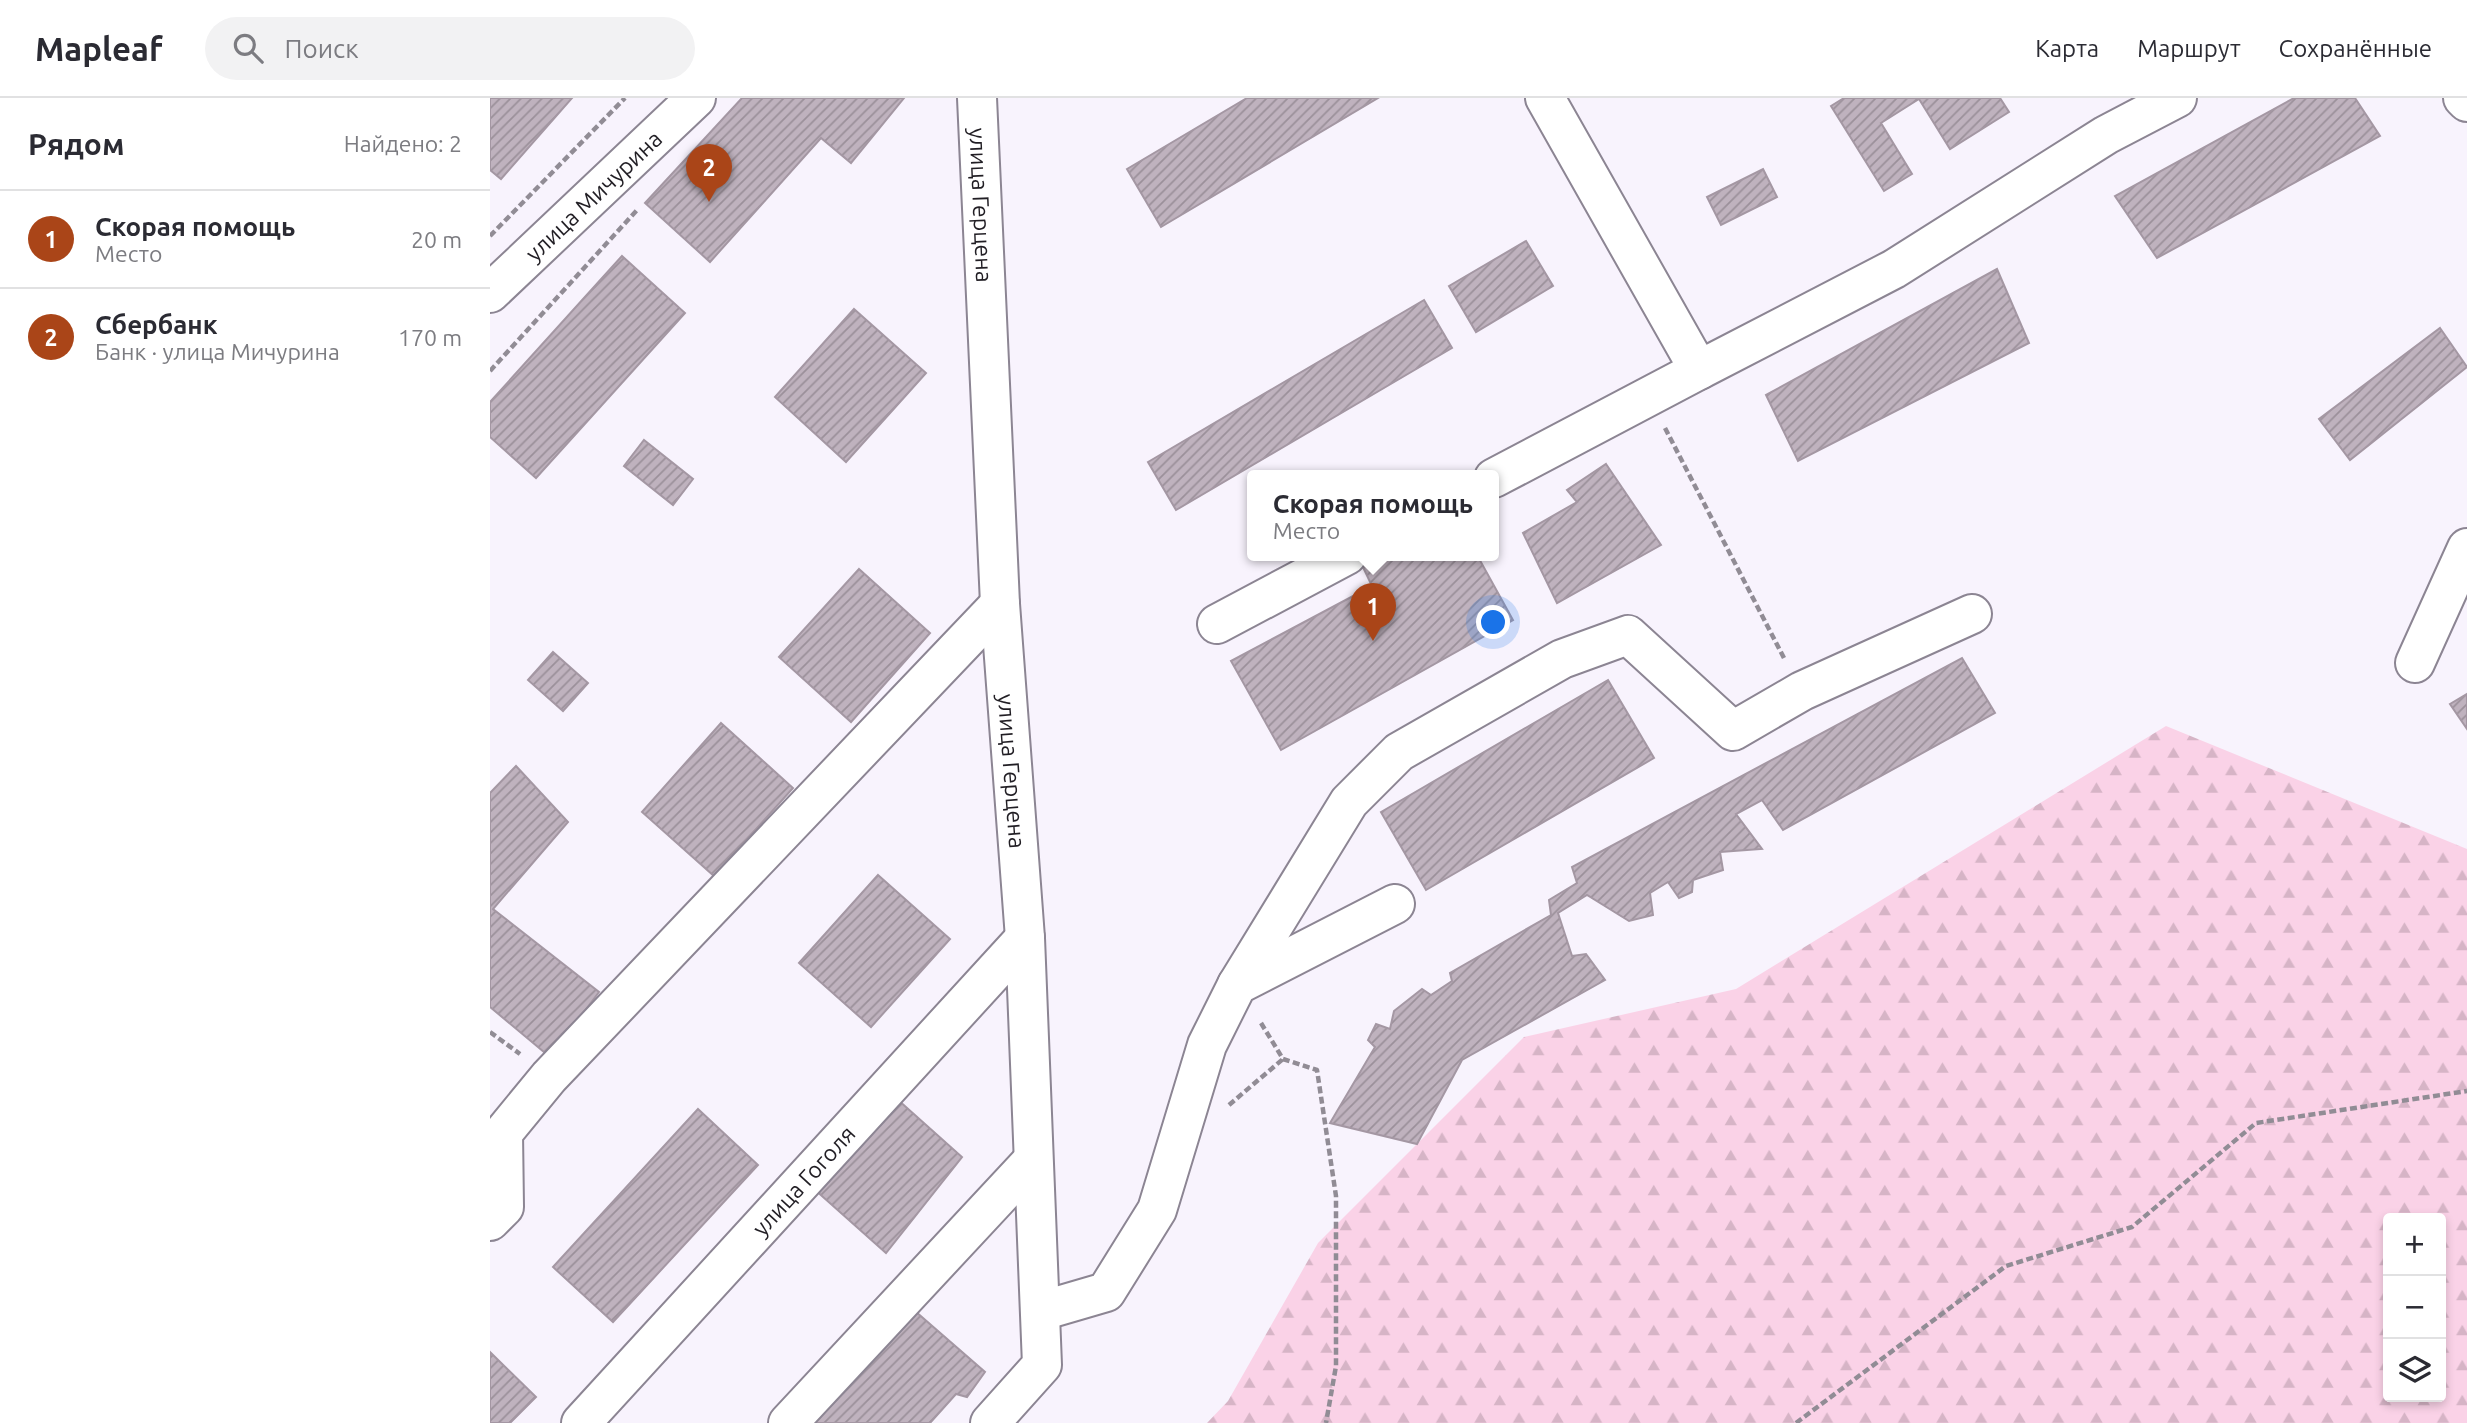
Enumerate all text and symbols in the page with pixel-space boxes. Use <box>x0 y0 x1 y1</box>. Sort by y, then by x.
search box <box>205 17 695 80</box>
icon: search <box>229 29 267 67</box>
text: Mapleaf <box>35 30 163 67</box>
text: Поиск <box>285 34 359 63</box>
text: Карта <box>2035 35 2099 62</box>
text: Маршрут <box>2137 35 2241 62</box>
text: Сохранённые <box>2279 35 2432 62</box>
street label: улица Мичурина <box>520 125 666 265</box>
text: Рядом <box>28 127 124 161</box>
street label: улица Герцена <box>966 127 998 283</box>
text: Найдено: 2 <box>344 131 462 156</box>
pin: 2 <box>686 144 732 202</box>
text: Скорая помощь <box>95 212 295 241</box>
text: 1 <box>45 227 57 252</box>
text: 20 m <box>411 227 462 252</box>
text: Место <box>95 241 162 266</box>
text: Сбербанк <box>95 310 217 339</box>
text: 2 <box>45 325 57 350</box>
text: 170 m <box>398 325 462 350</box>
text: Банк · улица Мичурина <box>95 339 340 364</box>
popup <box>1247 470 1499 561</box>
text: Скорая помощь <box>1273 489 1473 518</box>
text: Место <box>1273 518 1340 543</box>
pin: 1 <box>1350 583 1396 641</box>
your location <box>1476 605 1510 639</box>
street label: улица Герцена <box>994 693 1031 849</box>
street label: улица Гоголя <box>747 1120 859 1240</box>
map controls <box>2383 1213 2446 1402</box>
button: + <box>2383 1213 2446 1276</box>
button: − <box>2383 1276 2446 1339</box>
button: layers <box>2383 1339 2446 1402</box>

